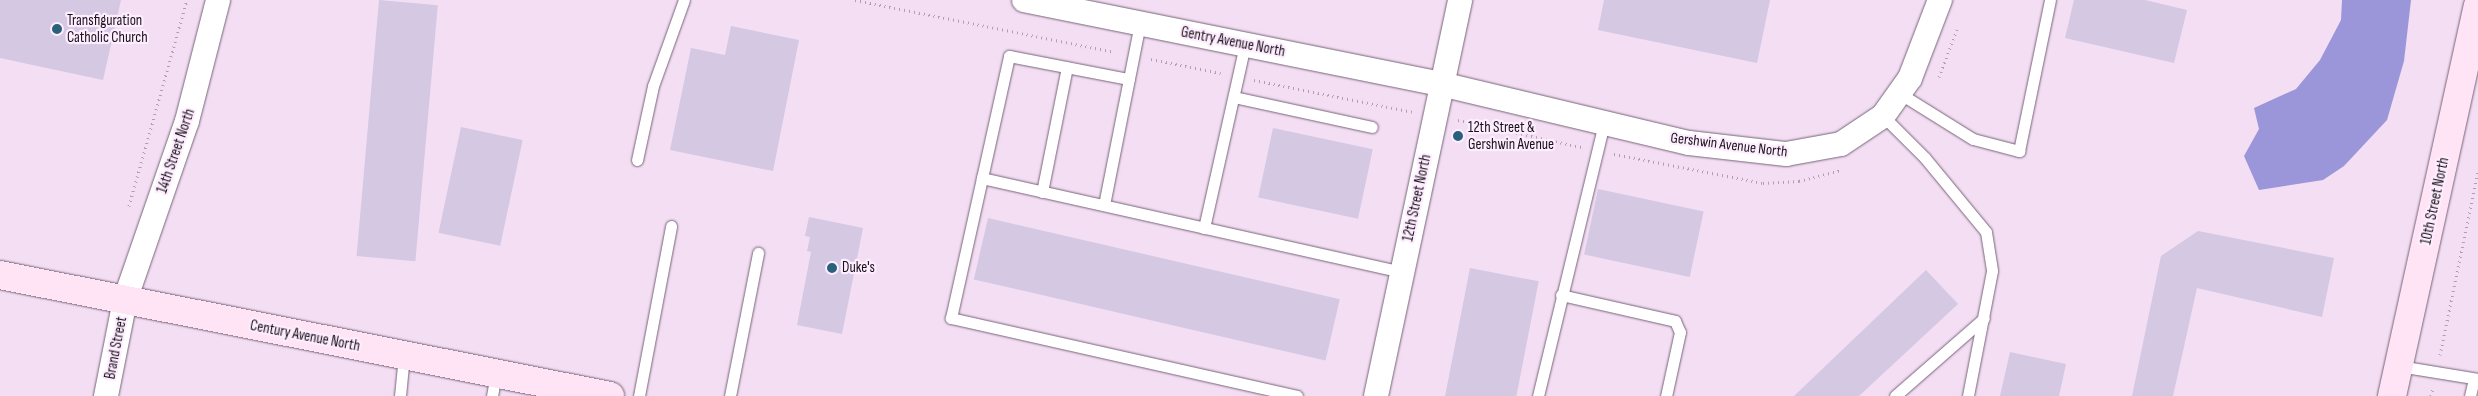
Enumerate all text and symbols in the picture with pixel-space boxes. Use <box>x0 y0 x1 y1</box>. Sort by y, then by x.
place label: Transfiguration Catholic Church <box>67 11 148 46</box>
marker: Transfiguration Catholic Church <box>51 23 63 35</box>
street label: Gentry Avenue North <box>1179 23 1287 61</box>
street label: 14th Street North <box>153 106 199 196</box>
place label: 12th Street & Gershwin Avenue <box>1468 118 1554 153</box>
street label: Gershwin Avenue North <box>1669 129 1789 161</box>
marker: 12th Street & Gershwin Avenue <box>1452 130 1464 142</box>
street label: 12th Street North <box>1399 153 1435 243</box>
street label: 10th Street North <box>2417 156 2453 246</box>
place label: Duke's <box>842 259 875 277</box>
marker: Duke's <box>826 262 838 274</box>
street label: Brand Street <box>101 315 131 381</box>
street label: Century Avenue North <box>249 317 361 355</box>

